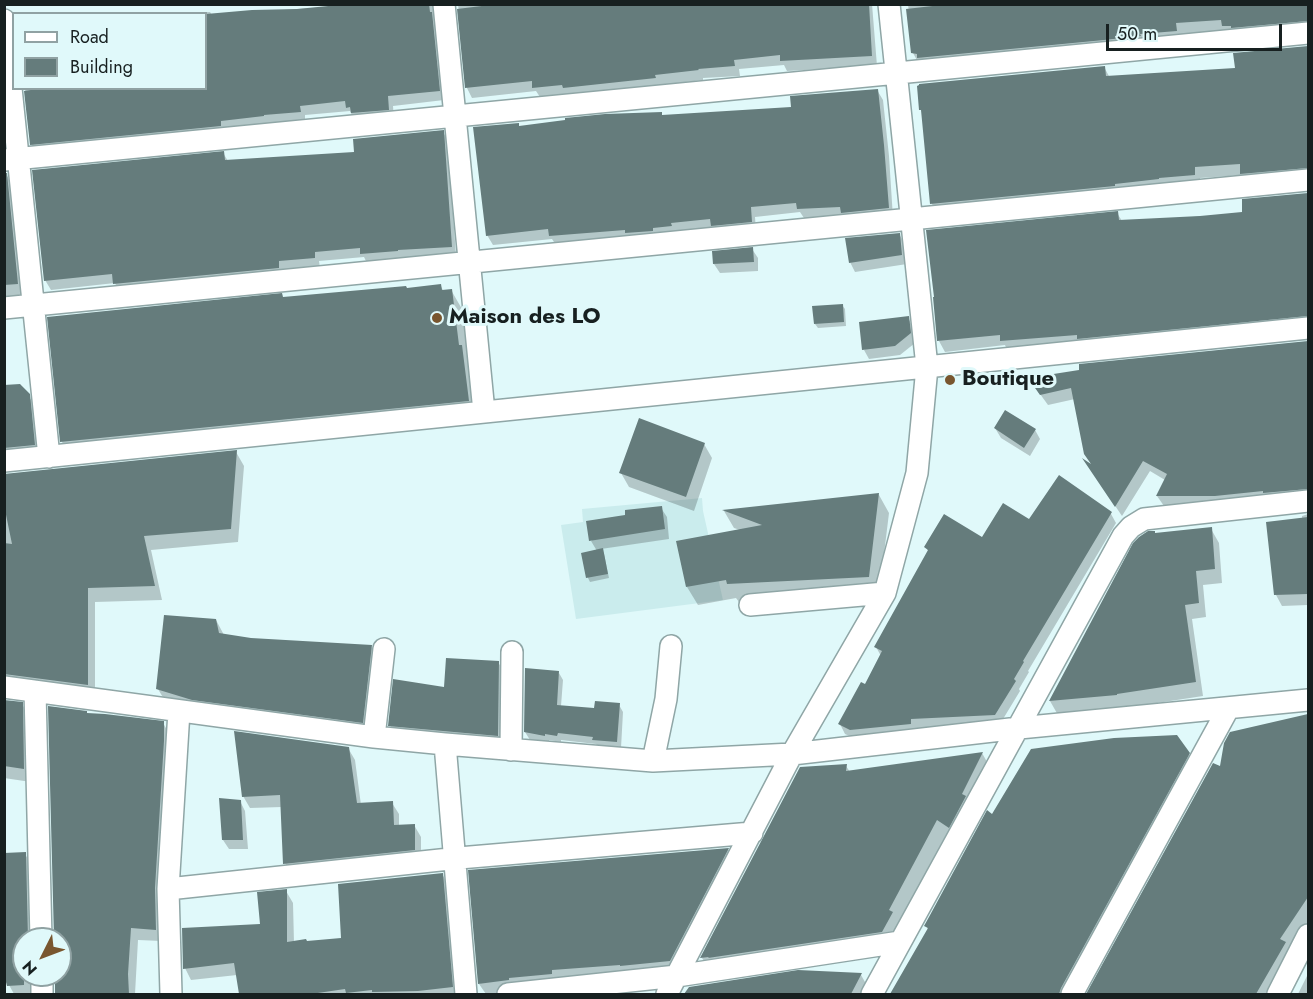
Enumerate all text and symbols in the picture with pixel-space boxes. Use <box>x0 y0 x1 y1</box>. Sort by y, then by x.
legend <box>12 12 207 90</box>
scale bar <box>1109 12 1284 50</box>
text: 50 m <box>1117 21 1157 47</box>
text: Road <box>70 24 109 50</box>
text: Building <box>70 54 133 80</box>
place label: Maison des LO <box>449 305 601 331</box>
marker: Maison des LO <box>430 311 444 325</box>
place label: Boutique <box>962 367 1054 393</box>
marker: Boutique <box>943 373 957 387</box>
north arrow <box>12 927 72 987</box>
text: N <box>17 956 43 980</box>

